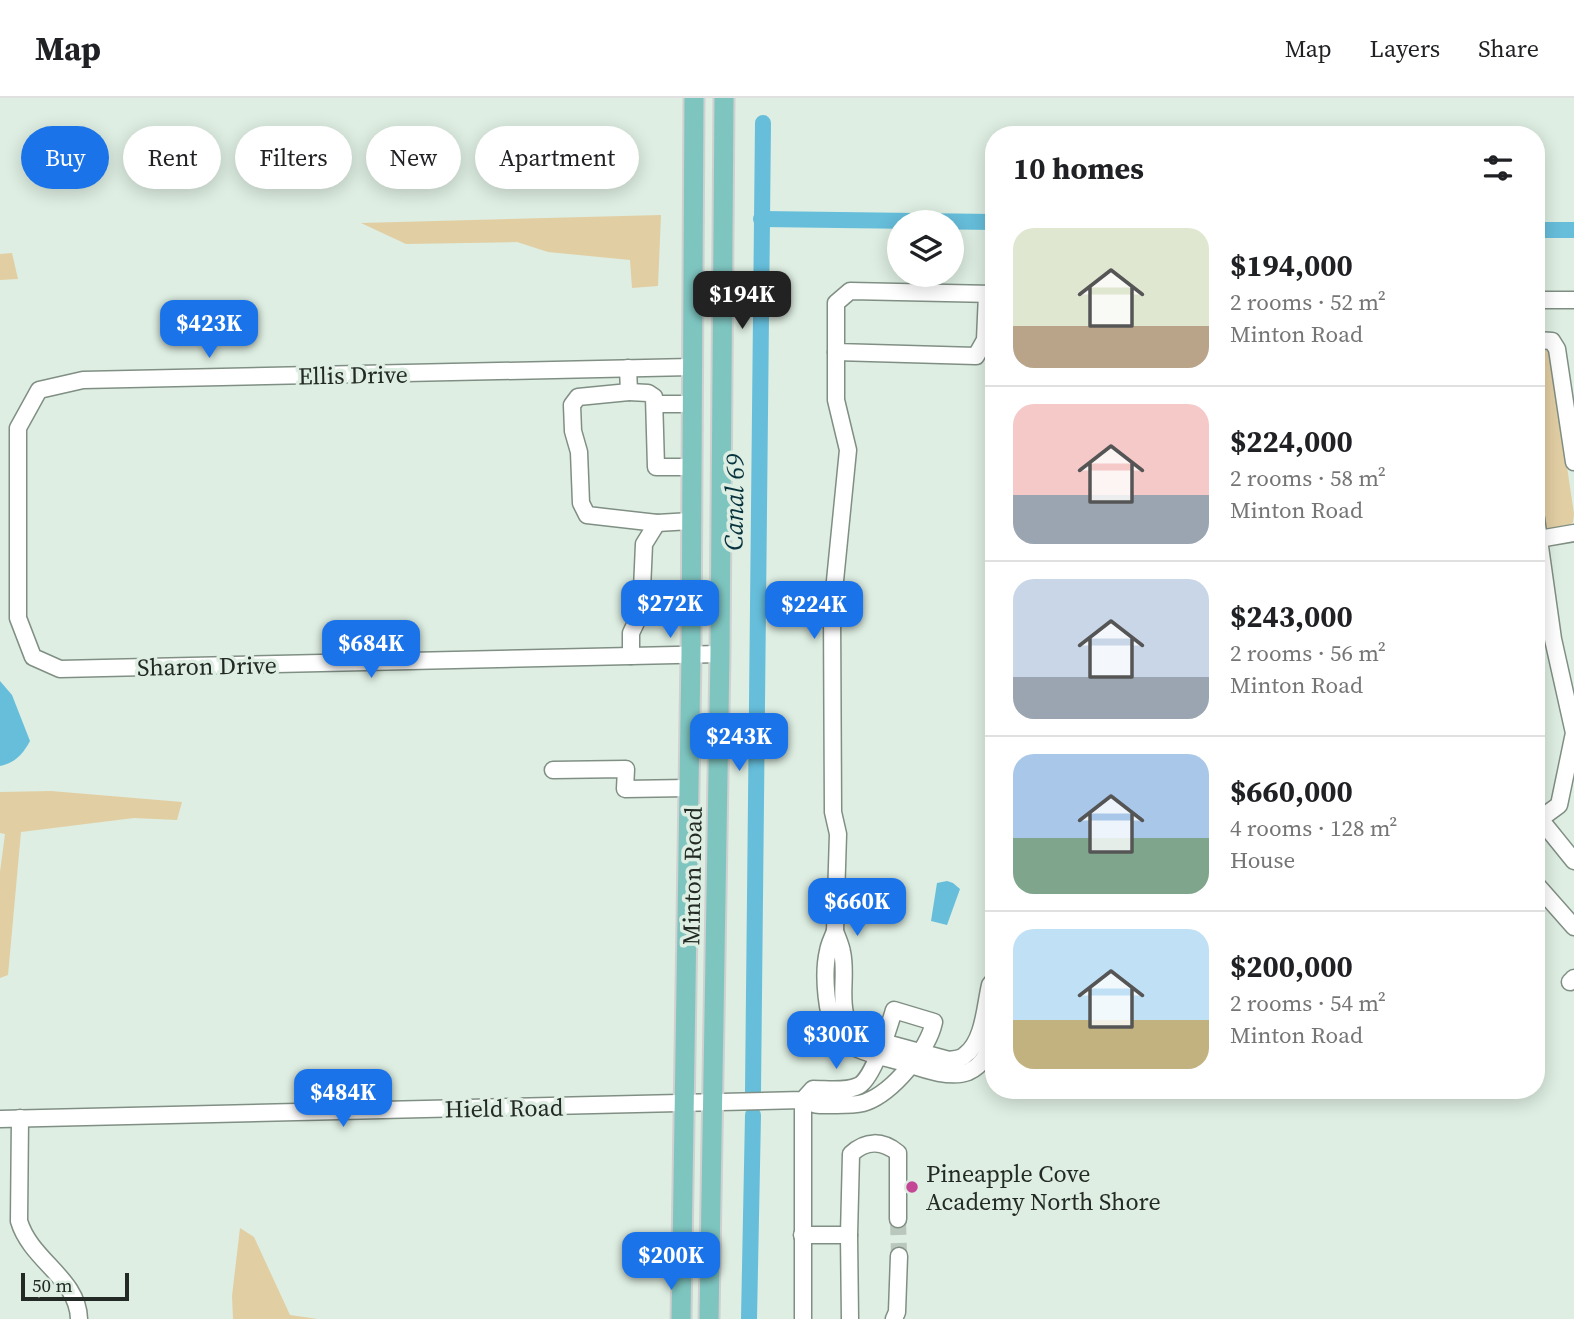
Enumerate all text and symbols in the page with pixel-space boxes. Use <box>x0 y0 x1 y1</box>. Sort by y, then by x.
text: Map <box>35 26 101 71</box>
text: Map <box>1285 32 1332 65</box>
text: Layers <box>1370 32 1440 65</box>
text: Share <box>1478 32 1539 65</box>
chip: Buy <box>21 126 109 189</box>
chip: Rent <box>123 126 221 189</box>
chip: Filters <box>235 126 352 189</box>
chip: New <box>366 126 461 189</box>
chip: Apartment <box>475 126 639 189</box>
text: 10 homes <box>1013 148 1144 189</box>
icon: filters <box>1479 149 1517 187</box>
map controls <box>887 210 964 287</box>
button: layers <box>887 210 964 287</box>
text: $194,000 <box>1230 245 1353 286</box>
icon: home <box>1069 256 1153 340</box>
pin: $194K <box>693 272 791 331</box>
text: $194K <box>709 278 775 310</box>
text: 2 rooms · 52 m² <box>1230 286 1386 318</box>
pin: $423K <box>160 300 258 360</box>
text: $423K <box>176 307 242 339</box>
text: Minton Road <box>1230 318 1363 350</box>
street label: Ellis Drive <box>298 358 408 392</box>
text: $224,000 <box>1230 421 1353 462</box>
icon: home <box>1069 432 1153 516</box>
water label: Canal 69 <box>715 453 753 551</box>
text: 2 rooms · 58 m² <box>1230 462 1386 494</box>
text: Minton Road <box>1230 494 1363 526</box>
pin: $272K <box>621 580 719 640</box>
pin: $224K <box>765 582 863 641</box>
text: $272K <box>637 587 703 619</box>
text: $224K <box>781 588 847 620</box>
text: $243,000 <box>1230 596 1353 637</box>
icon: home <box>1069 607 1153 691</box>
pin: $684K <box>322 620 420 680</box>
text: $684K <box>338 627 404 659</box>
text: 2 rooms · 56 m² <box>1230 637 1386 669</box>
street label: Sharon Drive <box>137 648 277 684</box>
text: Minton Road <box>1230 669 1363 701</box>
pin: $243K <box>690 714 788 773</box>
text: $243K <box>706 720 772 752</box>
text: $660,000 <box>1230 771 1353 812</box>
icon: home <box>1069 782 1153 866</box>
street label: Minton Road <box>674 806 710 946</box>
text: 4 rooms · 128 m² <box>1230 812 1397 844</box>
text: House <box>1230 844 1295 876</box>
pin: $660K <box>808 878 906 938</box>
text: $660K <box>824 885 890 917</box>
text: $200,000 <box>1230 946 1353 987</box>
icon: home <box>1069 957 1153 1041</box>
text: 2 rooms · 54 m² <box>1230 987 1386 1019</box>
pin: $300K <box>787 1012 885 1071</box>
text: $300K <box>803 1018 869 1050</box>
text: Minton Road <box>1230 1019 1363 1051</box>
pin: $484K <box>294 1070 392 1129</box>
text: $484K <box>310 1076 376 1108</box>
street label: Hield Road <box>444 1090 564 1126</box>
place label: Pineapple Cove Academy North Shore <box>926 1157 1161 1218</box>
marker: Pineapple Cove Academy North Shore <box>904 1179 920 1195</box>
pin: $200K <box>622 1232 720 1292</box>
text: $200K <box>638 1239 704 1271</box>
scale bar <box>21 1270 130 1302</box>
text: 50 m <box>32 1272 73 1298</box>

